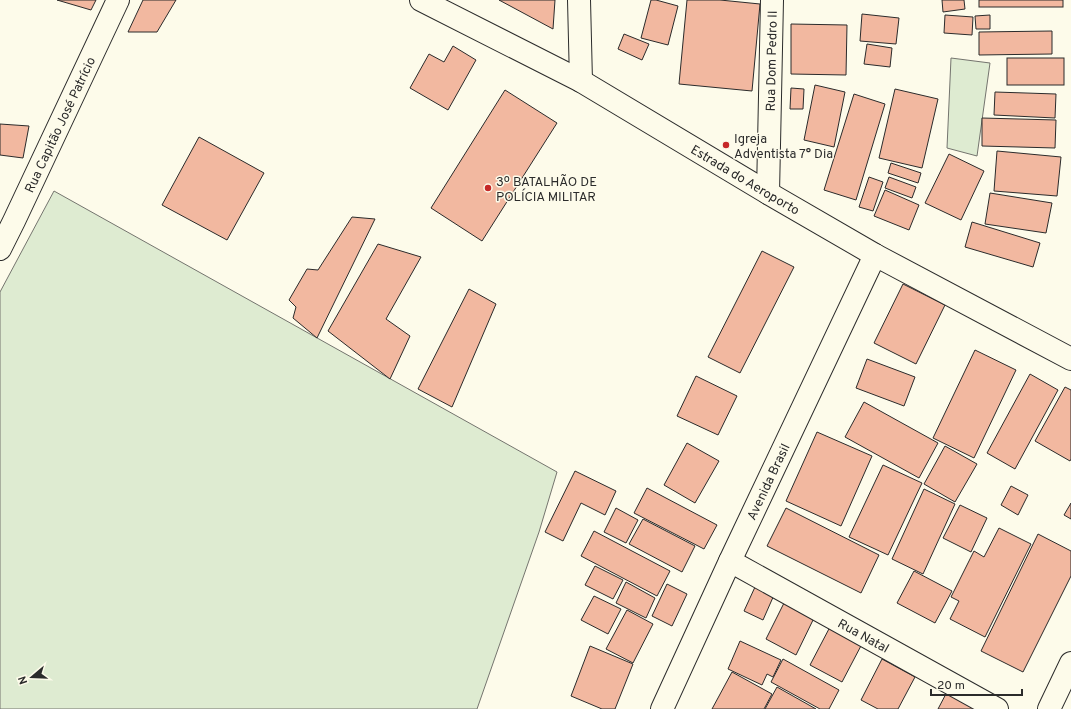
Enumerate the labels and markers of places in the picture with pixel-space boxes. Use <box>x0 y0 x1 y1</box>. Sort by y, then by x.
place label: Igreja Adventista 7° Dia <box>734 132 833 163</box>
marker: Igreja Adventista 7° Dia <box>721 140 731 150</box>
place label: 3º BATALHÃO DE POLÍCIA MILITAR <box>496 174 597 206</box>
marker: 3º BATALHÃO DE POLÍCIA MILITAR <box>483 183 493 193</box>

